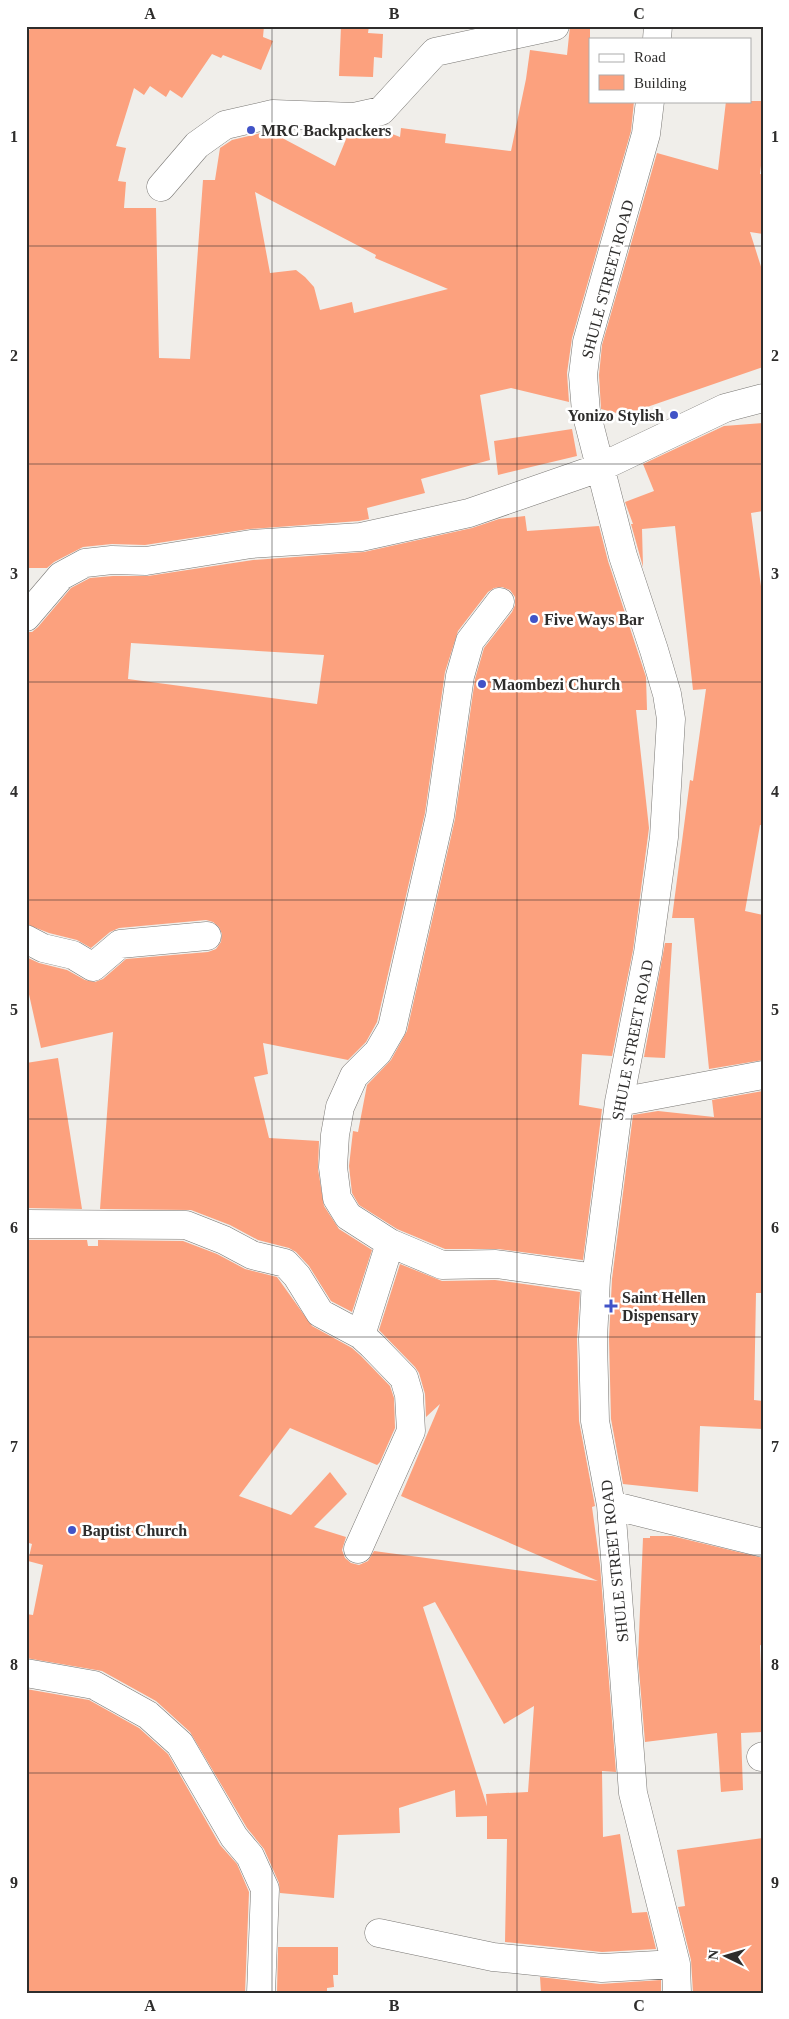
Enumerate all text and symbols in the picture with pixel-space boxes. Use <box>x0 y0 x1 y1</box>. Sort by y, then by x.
text: A <box>144 5 156 22</box>
text: B <box>389 5 400 22</box>
text: C <box>633 5 645 22</box>
legend <box>589 38 752 102</box>
text: Road <box>634 49 666 65</box>
text: Building <box>634 75 687 91</box>
place label: MRC Backpackers <box>261 122 391 140</box>
marker: MRC Backpackers <box>245 124 257 136</box>
text: 1 <box>10 128 18 145</box>
text: 1 <box>771 128 779 145</box>
street label: SHULE STREET ROAD <box>578 198 637 360</box>
text: 2 <box>10 347 18 364</box>
text: 2 <box>771 347 779 364</box>
place label: Yonizo Stylish <box>568 407 664 425</box>
marker: Yonizo Stylish <box>668 409 680 421</box>
text: 3 <box>10 565 18 582</box>
text: 3 <box>771 565 779 582</box>
place label: Five Ways Bar <box>544 611 644 629</box>
marker: Five Ways Bar <box>528 613 540 625</box>
place label: Maombezi Church <box>492 676 620 693</box>
marker: Maombezi Church <box>476 678 488 690</box>
text: 4 <box>10 783 18 800</box>
text: 4 <box>771 783 779 800</box>
street label: SHULE STREET ROAD <box>609 958 656 1122</box>
text: 5 <box>10 1001 18 1018</box>
text: 5 <box>771 1001 779 1018</box>
text: 6 <box>10 1219 18 1236</box>
text: 6 <box>771 1219 779 1236</box>
place label: Saint Hellen Dispensary <box>622 1289 706 1325</box>
marker: Saint Hellen Dispensary <box>604 1299 618 1313</box>
text: 7 <box>10 1438 18 1455</box>
text: 7 <box>771 1438 779 1455</box>
street label: SHULE STREET ROAD <box>598 1479 631 1643</box>
place label: Baptist Church <box>82 1522 187 1540</box>
marker: Baptist Church <box>66 1524 78 1536</box>
text: 8 <box>10 1656 18 1673</box>
text: 8 <box>771 1656 779 1673</box>
text: 9 <box>10 1874 18 1891</box>
text: 9 <box>771 1874 779 1891</box>
north arrow <box>702 1932 752 1982</box>
text: N <box>706 1949 721 1961</box>
text: A <box>144 1997 156 2014</box>
text: B <box>389 1997 400 2014</box>
text: C <box>633 1997 645 2014</box>

